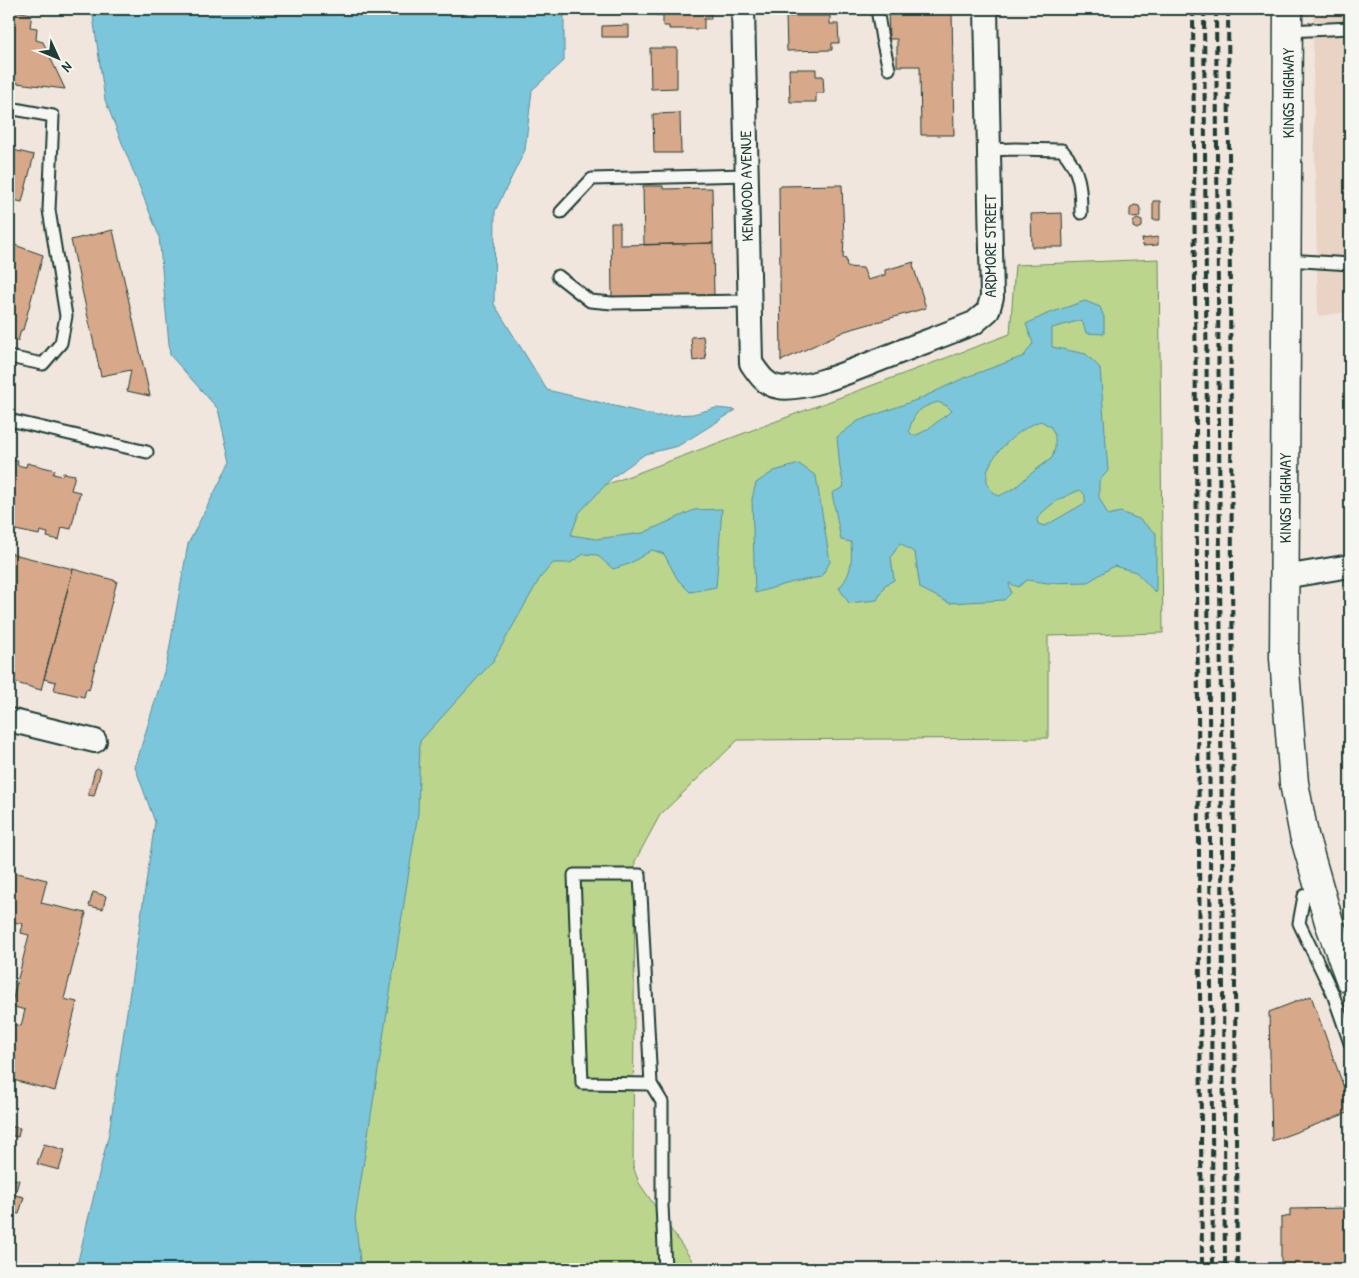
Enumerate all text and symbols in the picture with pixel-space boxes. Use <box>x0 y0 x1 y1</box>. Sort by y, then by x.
north arrow <box>32 32 82 82</box>
street label: KINGS HIGHWAY <box>1277 48 1299 138</box>
text: N <box>58 58 77 77</box>
street label: KENWOOD AVENUE <box>734 130 758 242</box>
street label: ARDMORE STREET <box>979 194 1001 297</box>
street label: KINGS HIGHWAY <box>1274 453 1296 543</box>

